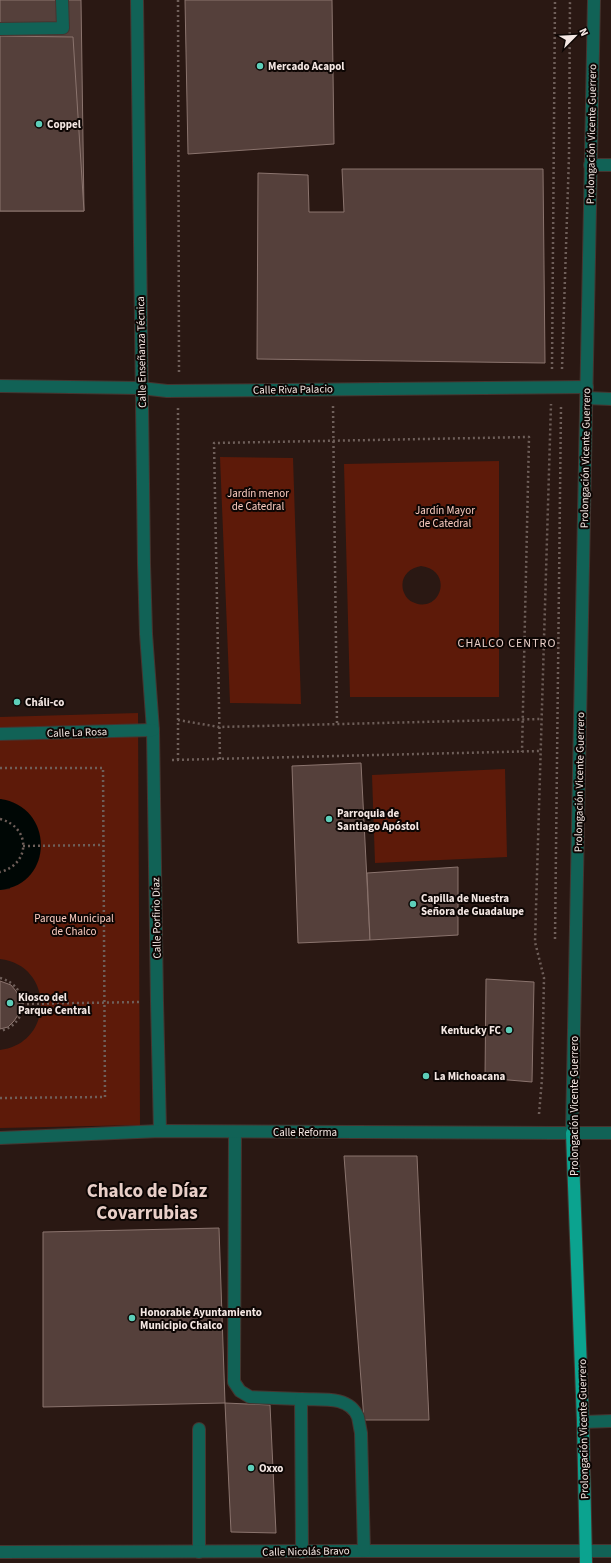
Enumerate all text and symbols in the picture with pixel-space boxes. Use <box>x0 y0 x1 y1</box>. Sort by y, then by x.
north arrow <box>555 16 595 56</box>
text: N <box>575 26 592 39</box>
place label: Mercado Acapol <box>268 59 345 74</box>
marker: Mercado Acapol <box>255 61 265 71</box>
street label: Prolongación Vicente Guerrero <box>583 64 600 204</box>
place label: Coppel <box>47 117 82 132</box>
marker: Coppel <box>34 119 44 129</box>
street label: Calle Enseñanza Técnica <box>133 296 150 408</box>
street label: Calle Riva Palacio <box>253 381 333 398</box>
street label: Prolongación Vicente Guerrero <box>577 388 594 528</box>
park label: Jardín menor de Catedral <box>227 486 289 514</box>
park label: Jardín Mayor de Catedral <box>415 503 475 531</box>
district label: CHALCO CENTRO <box>458 635 556 652</box>
place label: Cháli-co <box>25 695 64 710</box>
marker: Cháli-co <box>12 697 22 707</box>
street label: Prolongación Vicente Guerrero <box>571 712 588 852</box>
street label: Calle La Rosa <box>47 724 107 741</box>
place label: Parroquia de Santiago Apóstol <box>337 806 420 834</box>
marker: Parroquia de Santiago Apóstol <box>324 814 334 824</box>
street label: Calle Porfirio Díaz <box>148 877 165 959</box>
place label: Capilla de Nuestra Señora de Guadalupe <box>421 891 524 919</box>
marker: Capilla de Nuestra Señora de Guadalupe <box>408 899 418 909</box>
park label: Parque Municipal de Chalco <box>34 911 114 939</box>
place label: Kiosco del Parque Central <box>18 990 91 1018</box>
marker: Kiosco del Parque Central <box>5 998 15 1008</box>
place label: Kentucky FC <box>441 1023 502 1038</box>
marker: Kentucky FC <box>504 1025 514 1035</box>
street label: Prolongación Vicente Guerrero <box>567 1036 582 1176</box>
place label: La Michoacana <box>434 1069 505 1084</box>
marker: La Michoacana <box>421 1071 431 1081</box>
street label: Calle Reforma <box>273 1125 337 1140</box>
district label: Chalco de Díaz Covarrubias <box>87 1178 208 1227</box>
place label: Honorable Ayuntamiento Municipio Chalco <box>140 1305 262 1333</box>
marker: Honorable Ayuntamiento Municipio Chalco <box>127 1313 137 1323</box>
street label: Prolongación Vicente Guerrero <box>575 1359 592 1499</box>
place label: Oxxo <box>259 1461 283 1476</box>
marker: Oxxo <box>246 1463 256 1473</box>
street label: Calle Nicolás Bravo <box>262 1543 350 1560</box>

